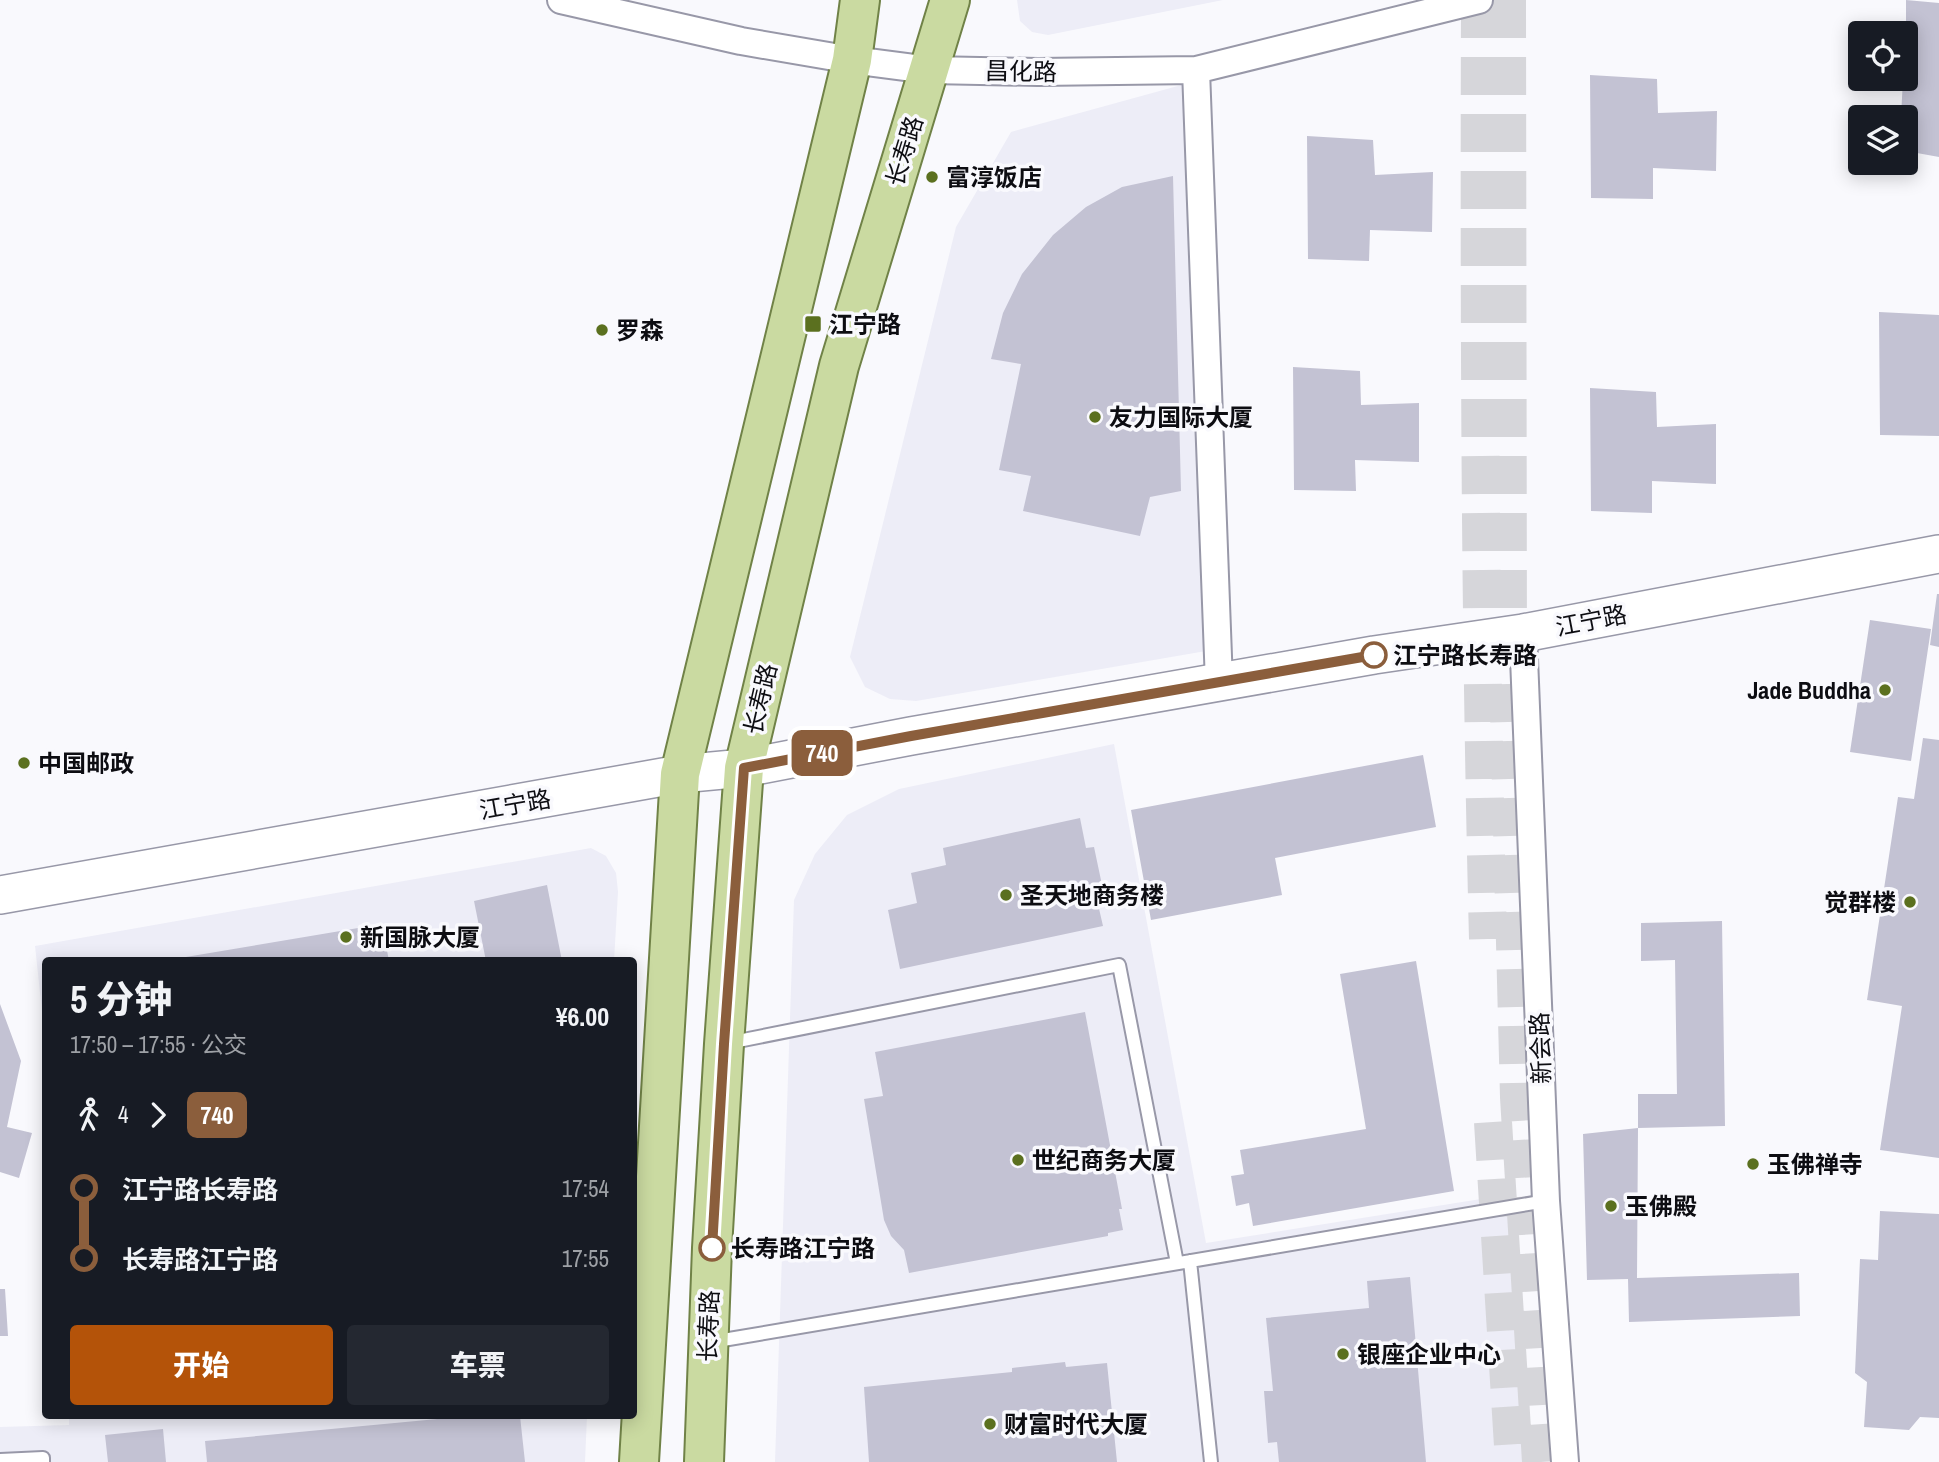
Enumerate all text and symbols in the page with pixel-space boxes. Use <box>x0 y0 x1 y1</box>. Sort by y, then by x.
map controls <box>1848 21 1918 175</box>
button: locate <box>1848 21 1918 91</box>
street label: 昌化路 <box>985 54 1057 88</box>
button: layers <box>1848 105 1918 175</box>
street label: 长寿路 <box>878 112 930 190</box>
place label: 富淳饭店 <box>946 161 1042 193</box>
marker: 富淳饭店 <box>924 169 940 185</box>
place label: 江宁路 <box>829 308 901 340</box>
place label: 罗森 <box>616 314 664 346</box>
marker: 江宁路 <box>803 314 823 334</box>
marker: 罗森 <box>594 322 610 338</box>
place label: 友力国际大厦 <box>1109 401 1253 433</box>
marker: 友力国际大厦 <box>1087 409 1103 425</box>
street label: 江宁路 <box>1553 597 1629 643</box>
place label: 江宁路长寿路 <box>1393 639 1537 671</box>
marker: 江宁路长寿路 <box>1361 642 1387 668</box>
street label: 长寿路 <box>736 660 784 738</box>
place label: Jade Buddha <box>1747 674 1871 706</box>
marker: Jade Buddha <box>1877 682 1893 698</box>
line badge: 740 <box>782 730 862 776</box>
text: 740 <box>806 737 838 769</box>
place label: 中国邮政 <box>38 747 134 779</box>
marker: 中国邮政 <box>16 755 32 771</box>
street label: 江宁路 <box>477 782 553 826</box>
place label: 圣天地商务楼 <box>1020 879 1164 911</box>
place label: 觉群楼 <box>1824 886 1896 918</box>
marker: 圣天地商务楼 <box>998 887 1014 903</box>
marker: 觉群楼 <box>1902 894 1918 910</box>
place label: 新国脉大厦 <box>360 921 480 953</box>
marker: 新国脉大厦 <box>338 929 354 945</box>
text: 5 分钟 <box>70 974 172 1025</box>
text: ¥6.00 <box>556 999 609 1034</box>
street label: 新会路 <box>1523 1011 1557 1085</box>
text: 17:50 – 17:55 · 公交 <box>70 1029 247 1060</box>
icon: walk <box>70 1096 108 1134</box>
icon: forward <box>139 1096 177 1134</box>
text: 4 <box>118 1099 129 1130</box>
text: 740 <box>201 1099 233 1131</box>
place label: 世纪商务大厦 <box>1032 1144 1176 1176</box>
place label: 玉佛禅寺 <box>1767 1148 1863 1180</box>
marker: 世纪商务大厦 <box>1010 1152 1026 1168</box>
marker: 玉佛禅寺 <box>1745 1156 1761 1172</box>
text: 江宁路长寿路 <box>122 1172 278 1207</box>
text: 17:54 <box>562 1173 609 1204</box>
place label: 玉佛殿 <box>1625 1190 1697 1222</box>
marker: 玉佛殿 <box>1603 1198 1619 1214</box>
place label: 长寿路江宁路 <box>731 1232 875 1264</box>
marker: 长寿路江宁路 <box>699 1235 725 1261</box>
text: 长寿路江宁路 <box>122 1242 278 1277</box>
text: 17:55 <box>562 1243 609 1274</box>
street label: 长寿路 <box>691 1289 725 1363</box>
button: 开始 <box>70 1325 333 1405</box>
button: 车票 <box>347 1325 609 1405</box>
place label: 银座企业中心 <box>1357 1338 1501 1370</box>
marker: 银座企业中心 <box>1335 1346 1351 1362</box>
place label: 财富时代大厦 <box>1004 1408 1148 1440</box>
marker: 财富时代大厦 <box>982 1416 998 1432</box>

